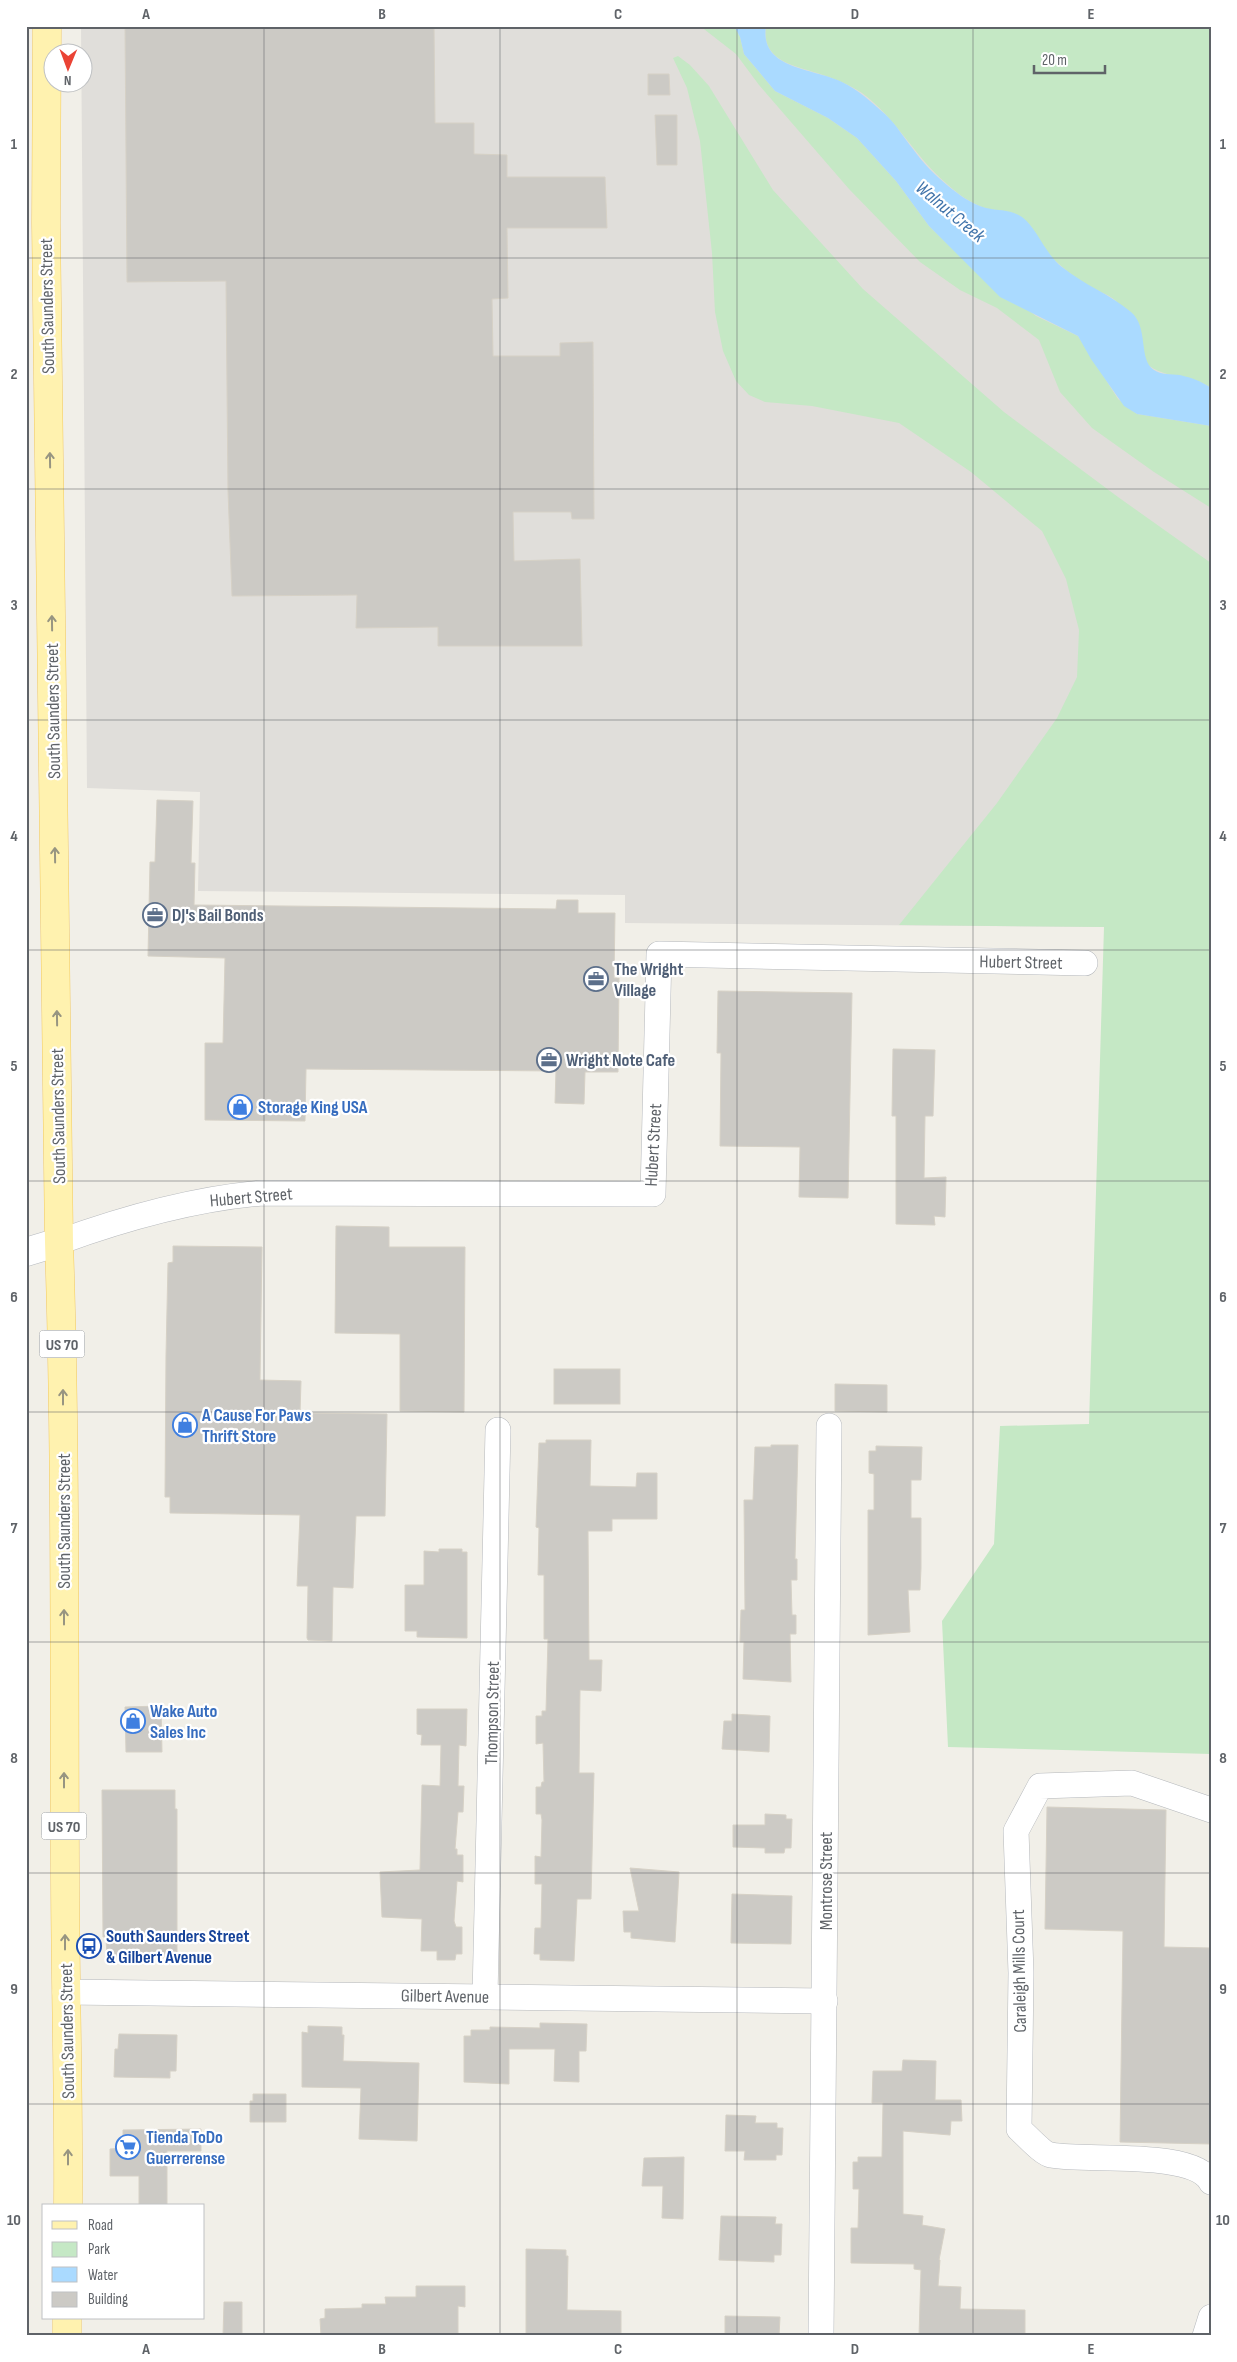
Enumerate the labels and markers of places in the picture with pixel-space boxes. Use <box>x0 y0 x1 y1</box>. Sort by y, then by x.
office icon: DJ's Bail Bonds <box>142 902 168 928</box>
place label: DJ's Bail Bonds <box>172 905 264 926</box>
place label: The Wright Village <box>614 959 683 1001</box>
office icon: The Wright Village <box>583 966 609 992</box>
office icon: Wright Note Cafe <box>536 1047 562 1073</box>
place label: Wright Note Cafe <box>566 1050 675 1071</box>
shop icon: Storage King USA <box>227 1094 253 1120</box>
place label: Storage King USA <box>258 1097 368 1118</box>
place label: A Cause For Paws Thrift Store <box>201 1405 311 1447</box>
shop icon: A Cause For Paws Thrift Store <box>172 1412 198 1438</box>
place label: Wake Auto Sales Inc <box>150 1701 217 1743</box>
shop icon: Wake Auto Sales Inc <box>120 1708 146 1734</box>
place label: South Saunders Street & Gilbert Avenue <box>106 1926 249 1968</box>
bus stop icon: South Saunders Street & Gilbert Avenue <box>76 1933 102 1959</box>
place label: Tienda ToDo Guerrerense <box>146 2127 225 2169</box>
supermarket icon: Tienda ToDo Guerrerense <box>115 2134 141 2160</box>

